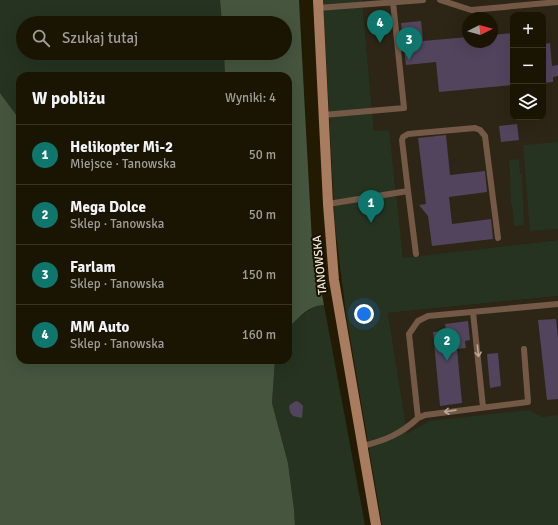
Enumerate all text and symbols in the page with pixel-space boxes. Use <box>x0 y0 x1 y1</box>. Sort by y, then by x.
pin: 4 <box>367 10 393 43</box>
north arrow <box>462 12 498 48</box>
map controls <box>510 12 546 120</box>
button: + <box>510 12 546 48</box>
search box <box>16 16 292 60</box>
icon: search <box>30 27 52 49</box>
pin: 3 <box>396 27 422 60</box>
text: Szukaj tutaj <box>62 29 138 47</box>
button: − <box>510 48 546 84</box>
button: layers <box>510 84 546 120</box>
text: W pobliżu <box>32 88 105 109</box>
text: Wyniki: 4 <box>225 90 276 106</box>
text: Helikopter Mi-2 <box>70 138 173 156</box>
text: 1 <box>41 147 49 163</box>
text: 50 m <box>249 147 276 163</box>
text: Miejsce · Tanowska <box>70 156 176 172</box>
pin: 1 <box>358 190 384 223</box>
text: Mega Dolce <box>70 198 146 216</box>
text: 2 <box>41 207 49 223</box>
text: 50 m <box>249 207 276 223</box>
text: Sklep · Tanowska <box>70 216 164 232</box>
street label: TANOWSKA <box>309 234 331 295</box>
text: Farlam <box>70 258 116 276</box>
text: 3 <box>41 267 49 283</box>
text: 150 m <box>242 267 276 283</box>
text: Sklep · Tanowska <box>70 276 164 292</box>
your location <box>354 304 374 324</box>
text: MM Auto <box>70 318 129 336</box>
text: 4 <box>41 327 49 343</box>
text: 160 m <box>242 327 276 343</box>
pin: 2 <box>434 328 460 361</box>
text: Sklep · Tanowska <box>70 336 164 352</box>
one-way arrow <box>474 344 481 357</box>
one-way arrow <box>444 407 457 415</box>

